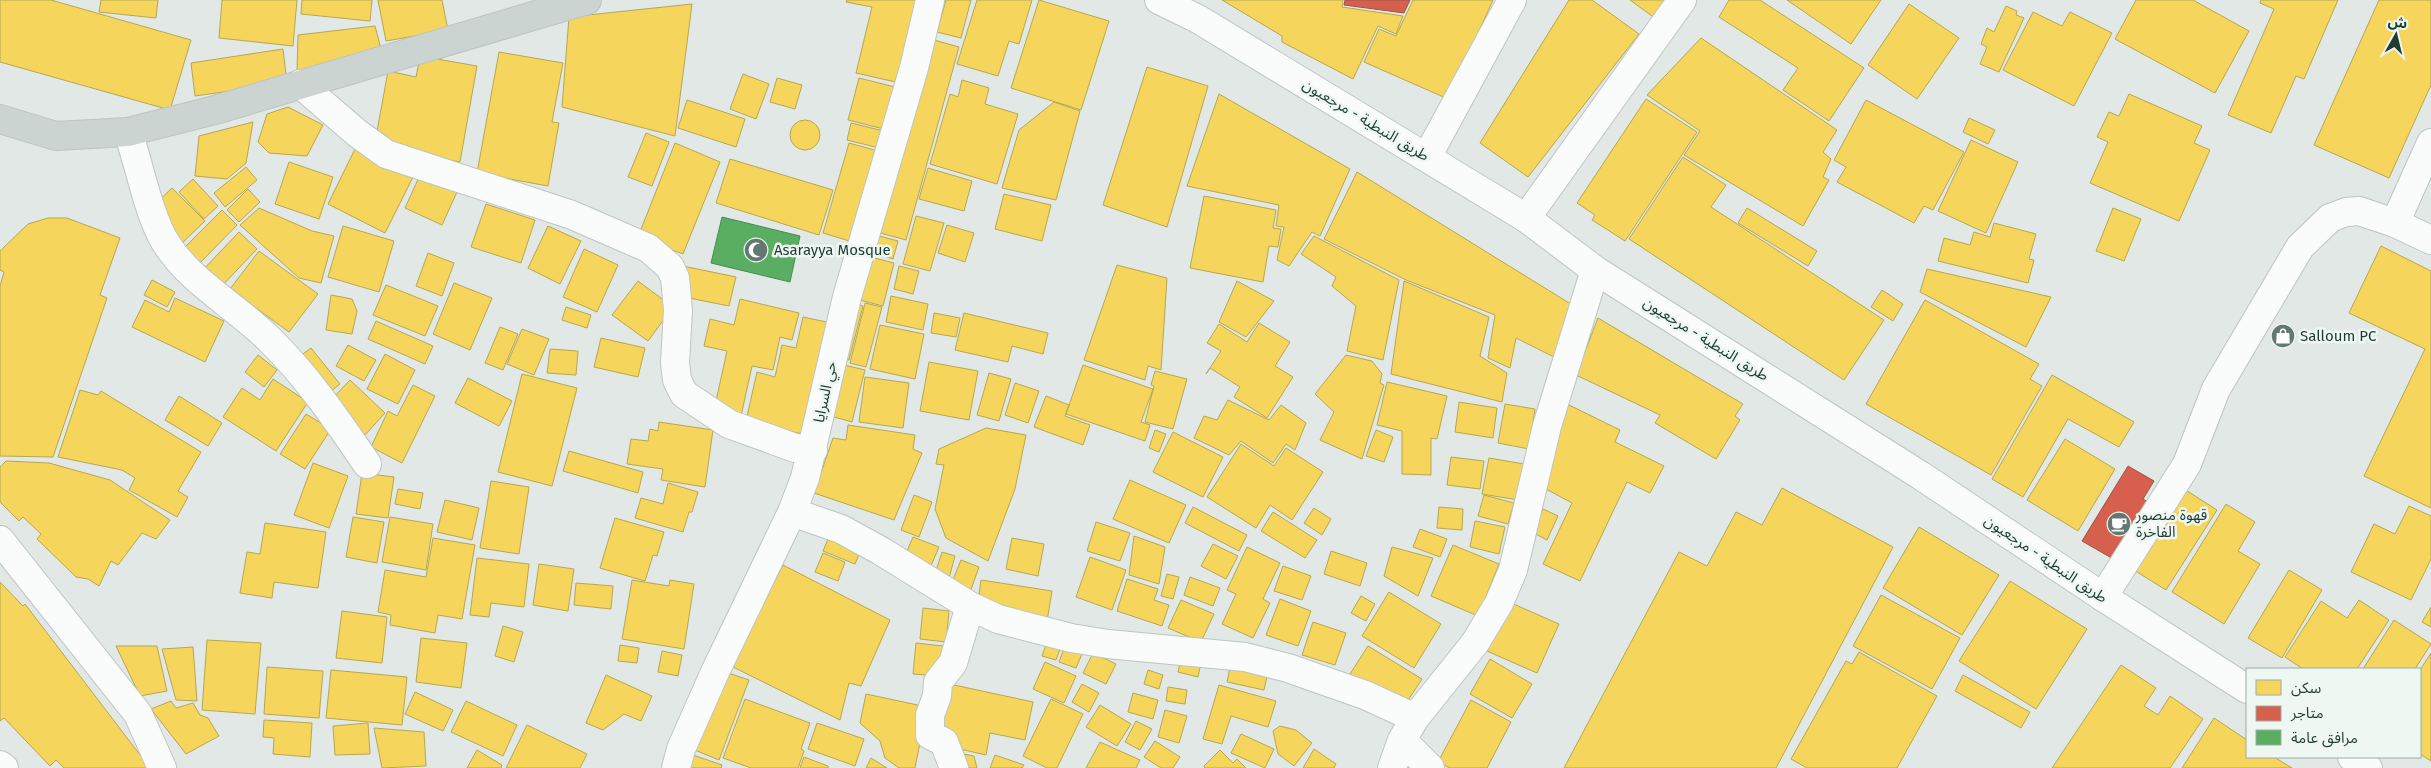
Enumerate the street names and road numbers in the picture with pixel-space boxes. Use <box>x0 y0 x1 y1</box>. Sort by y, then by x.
street label: طريق النبطية - مرجعيون <box>1299 75 1432 166</box>
street label: طريق النبطية - مرجعيون <box>1639 293 1772 386</box>
street label: حي السرايا <box>810 360 843 425</box>
street label: طريق النبطية - مرجعيون <box>1981 511 2111 608</box>

